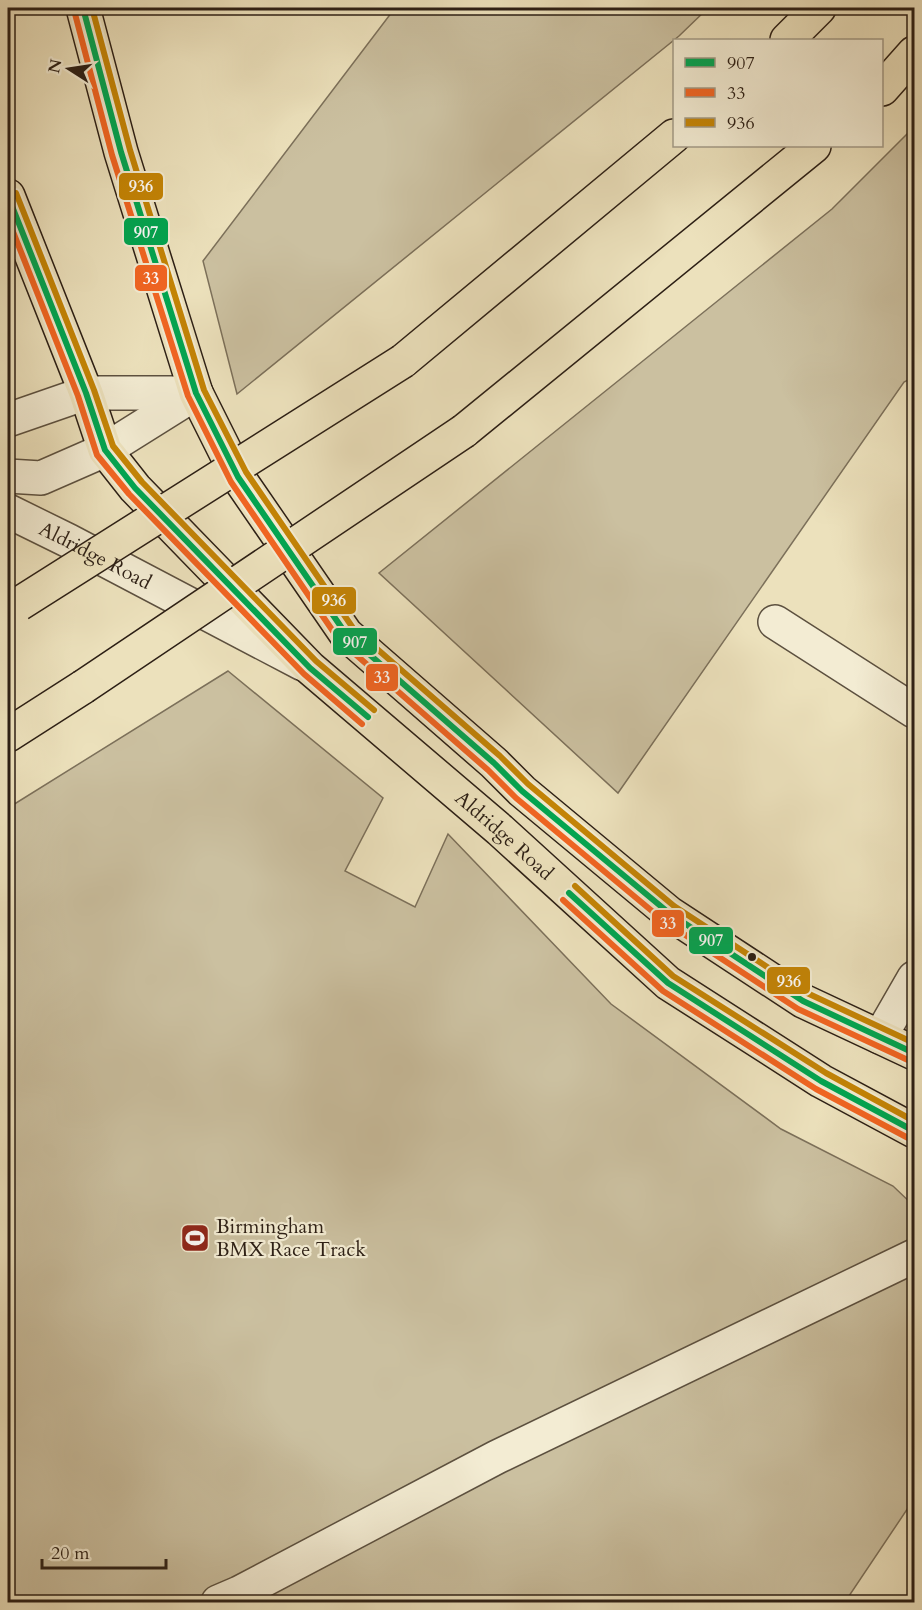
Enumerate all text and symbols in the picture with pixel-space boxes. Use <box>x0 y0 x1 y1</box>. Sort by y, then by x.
north arrow <box>39 39 99 99</box>
legend <box>673 39 883 147</box>
text: 907 <box>727 51 755 76</box>
text: N <box>43 57 68 75</box>
text: 33 <box>727 81 745 106</box>
text: 936 <box>727 111 755 136</box>
line badge: 936 <box>118 172 164 201</box>
text: 936 <box>129 176 153 198</box>
line badge: 907 <box>123 217 169 246</box>
text: 907 <box>134 222 158 244</box>
line badge: 33 <box>134 264 168 292</box>
text: 33 <box>143 268 159 290</box>
street label: Aldridge Road <box>34 515 156 596</box>
line badge: 936 <box>311 586 357 615</box>
text: 936 <box>322 590 346 612</box>
line badge: 907 <box>332 627 378 656</box>
text: 907 <box>343 632 367 654</box>
line badge: 33 <box>365 663 399 692</box>
text: 33 <box>374 667 390 689</box>
street label: Aldridge Road <box>449 785 560 887</box>
line badge: 33 <box>651 909 685 938</box>
text: 33 <box>660 913 676 935</box>
line badge: 907 <box>688 926 734 955</box>
text: 907 <box>699 930 723 952</box>
unlabelled marker <box>746 951 758 963</box>
line badge: 936 <box>766 966 811 995</box>
text: 936 <box>777 971 801 993</box>
place label: Birmingham BMX Race Track <box>216 1213 366 1263</box>
sports icon: Birmingham BMX Race Track <box>179 1222 211 1254</box>
scale bar <box>42 1532 166 1570</box>
text: 20 m <box>51 1541 90 1566</box>

